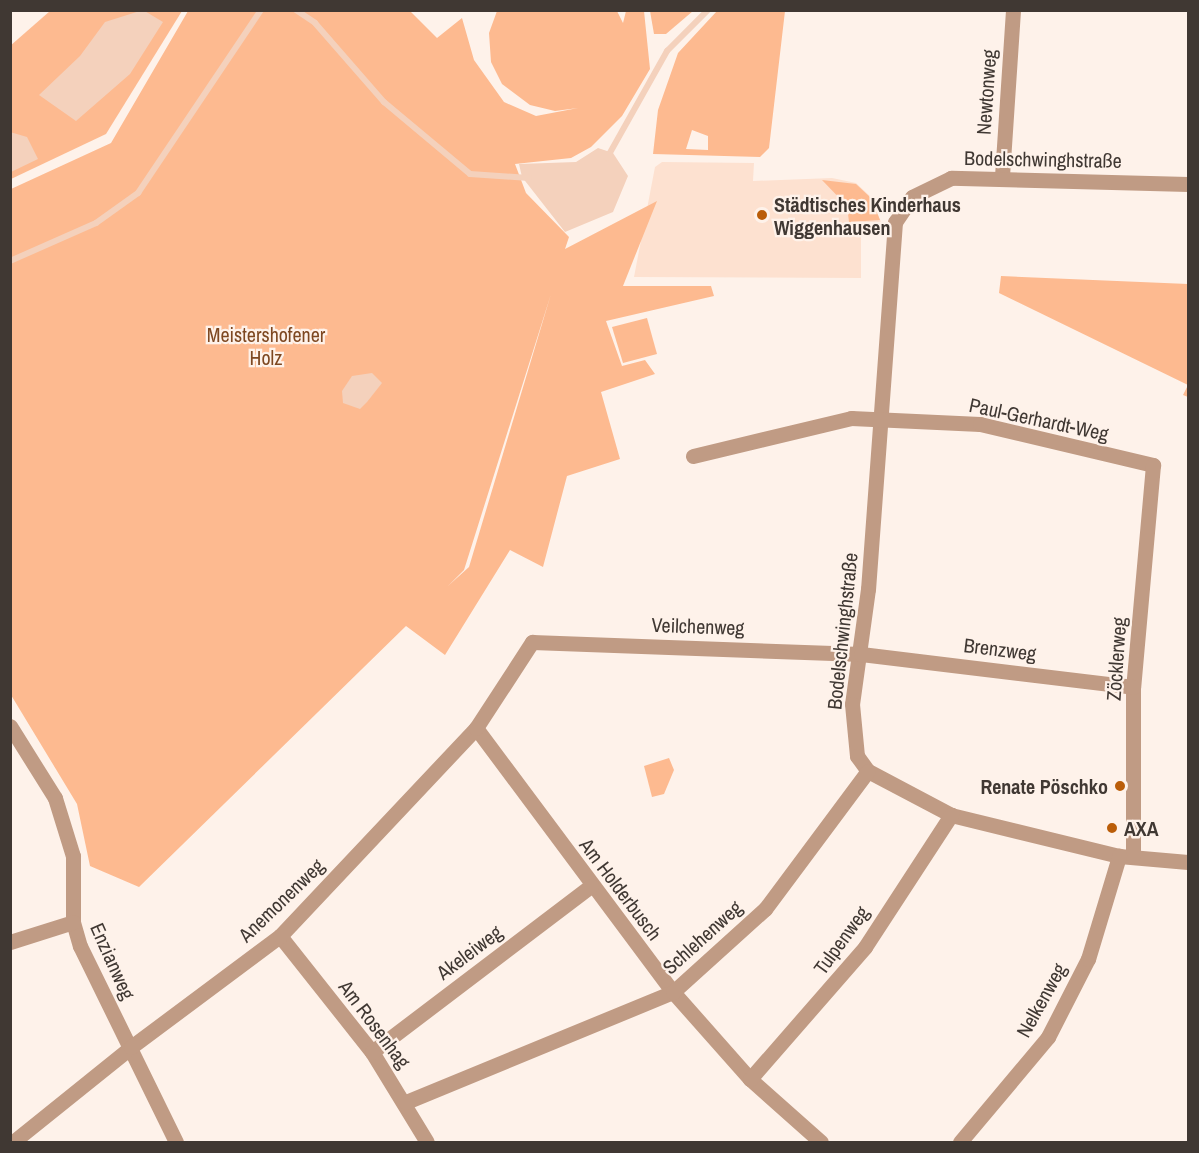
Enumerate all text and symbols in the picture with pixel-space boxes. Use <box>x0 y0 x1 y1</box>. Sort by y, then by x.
street label: Newtonweg <box>971 48 1001 136</box>
street label: Bodelschwinghstraße <box>964 146 1122 172</box>
place label: Städtisches Kinderhaus Wiggenhausen <box>774 192 961 239</box>
marker: Städtisches Kinderhaus Wiggenhausen <box>755 208 769 222</box>
park label: Meistershofener Holz <box>207 323 325 370</box>
street label: Paul-Gerhardt-Weg <box>967 393 1111 445</box>
street label: Bodelschwinghstraße <box>822 551 862 711</box>
street label: Veilchenweg <box>651 612 745 640</box>
street label: Zöcklerweg <box>1101 616 1131 702</box>
street label: Brenzweg <box>962 633 1038 665</box>
place label: Renate Pöschko <box>980 774 1108 798</box>
marker: Renate Pöschko <box>1113 779 1127 793</box>
place label: AXA <box>1124 816 1159 840</box>
marker: AXA <box>1105 821 1119 835</box>
street label: Am Holderbusch <box>575 833 667 945</box>
street label: Anemonenweg <box>233 853 329 947</box>
street label: Schlehenweg <box>657 895 747 979</box>
street label: Tulpenweg <box>808 901 874 979</box>
street label: Enzianweg <box>86 919 140 1003</box>
street label: Akeleiweg <box>432 920 506 984</box>
street label: Nelkenweg <box>1011 959 1071 1041</box>
street label: Am Rosenhag <box>334 975 416 1073</box>

